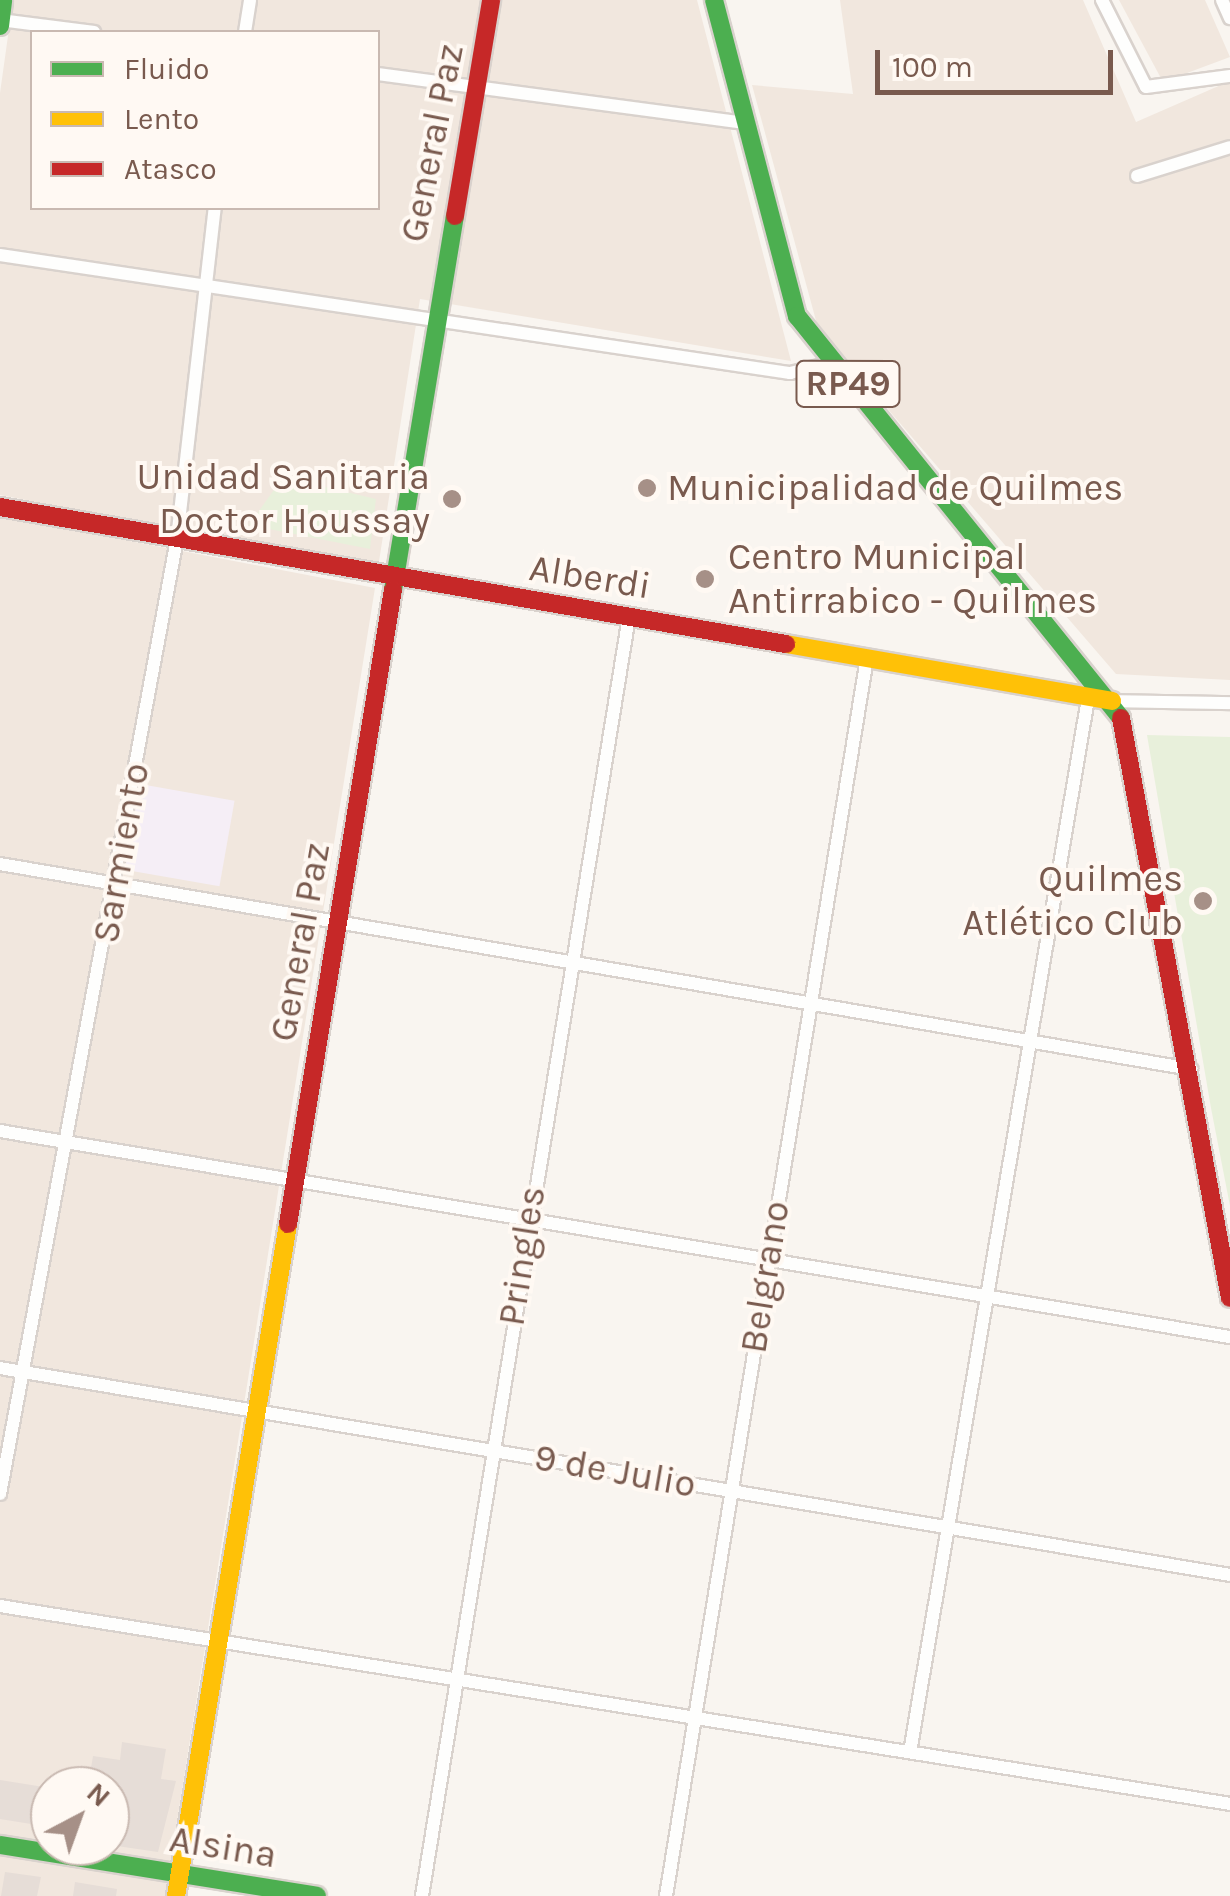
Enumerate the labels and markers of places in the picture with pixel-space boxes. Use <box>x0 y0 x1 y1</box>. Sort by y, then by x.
place label: Unidad Sanitaria Doctor Houssay <box>137 454 430 544</box>
place label: Municipalidad de Quilmes <box>667 465 1123 511</box>
marker: Municipalidad de Quilmes <box>636 477 658 499</box>
marker: Unidad Sanitaria Doctor Houssay <box>439 486 465 512</box>
place label: Centro Municipal Antirrabico - Quilmes <box>728 534 1097 624</box>
marker: Centro Municipal Antirrabico - Quilmes <box>692 566 718 592</box>
place label: Quilmes Atlético Club <box>962 856 1183 946</box>
marker: Quilmes Atlético Club <box>1192 890 1214 912</box>

